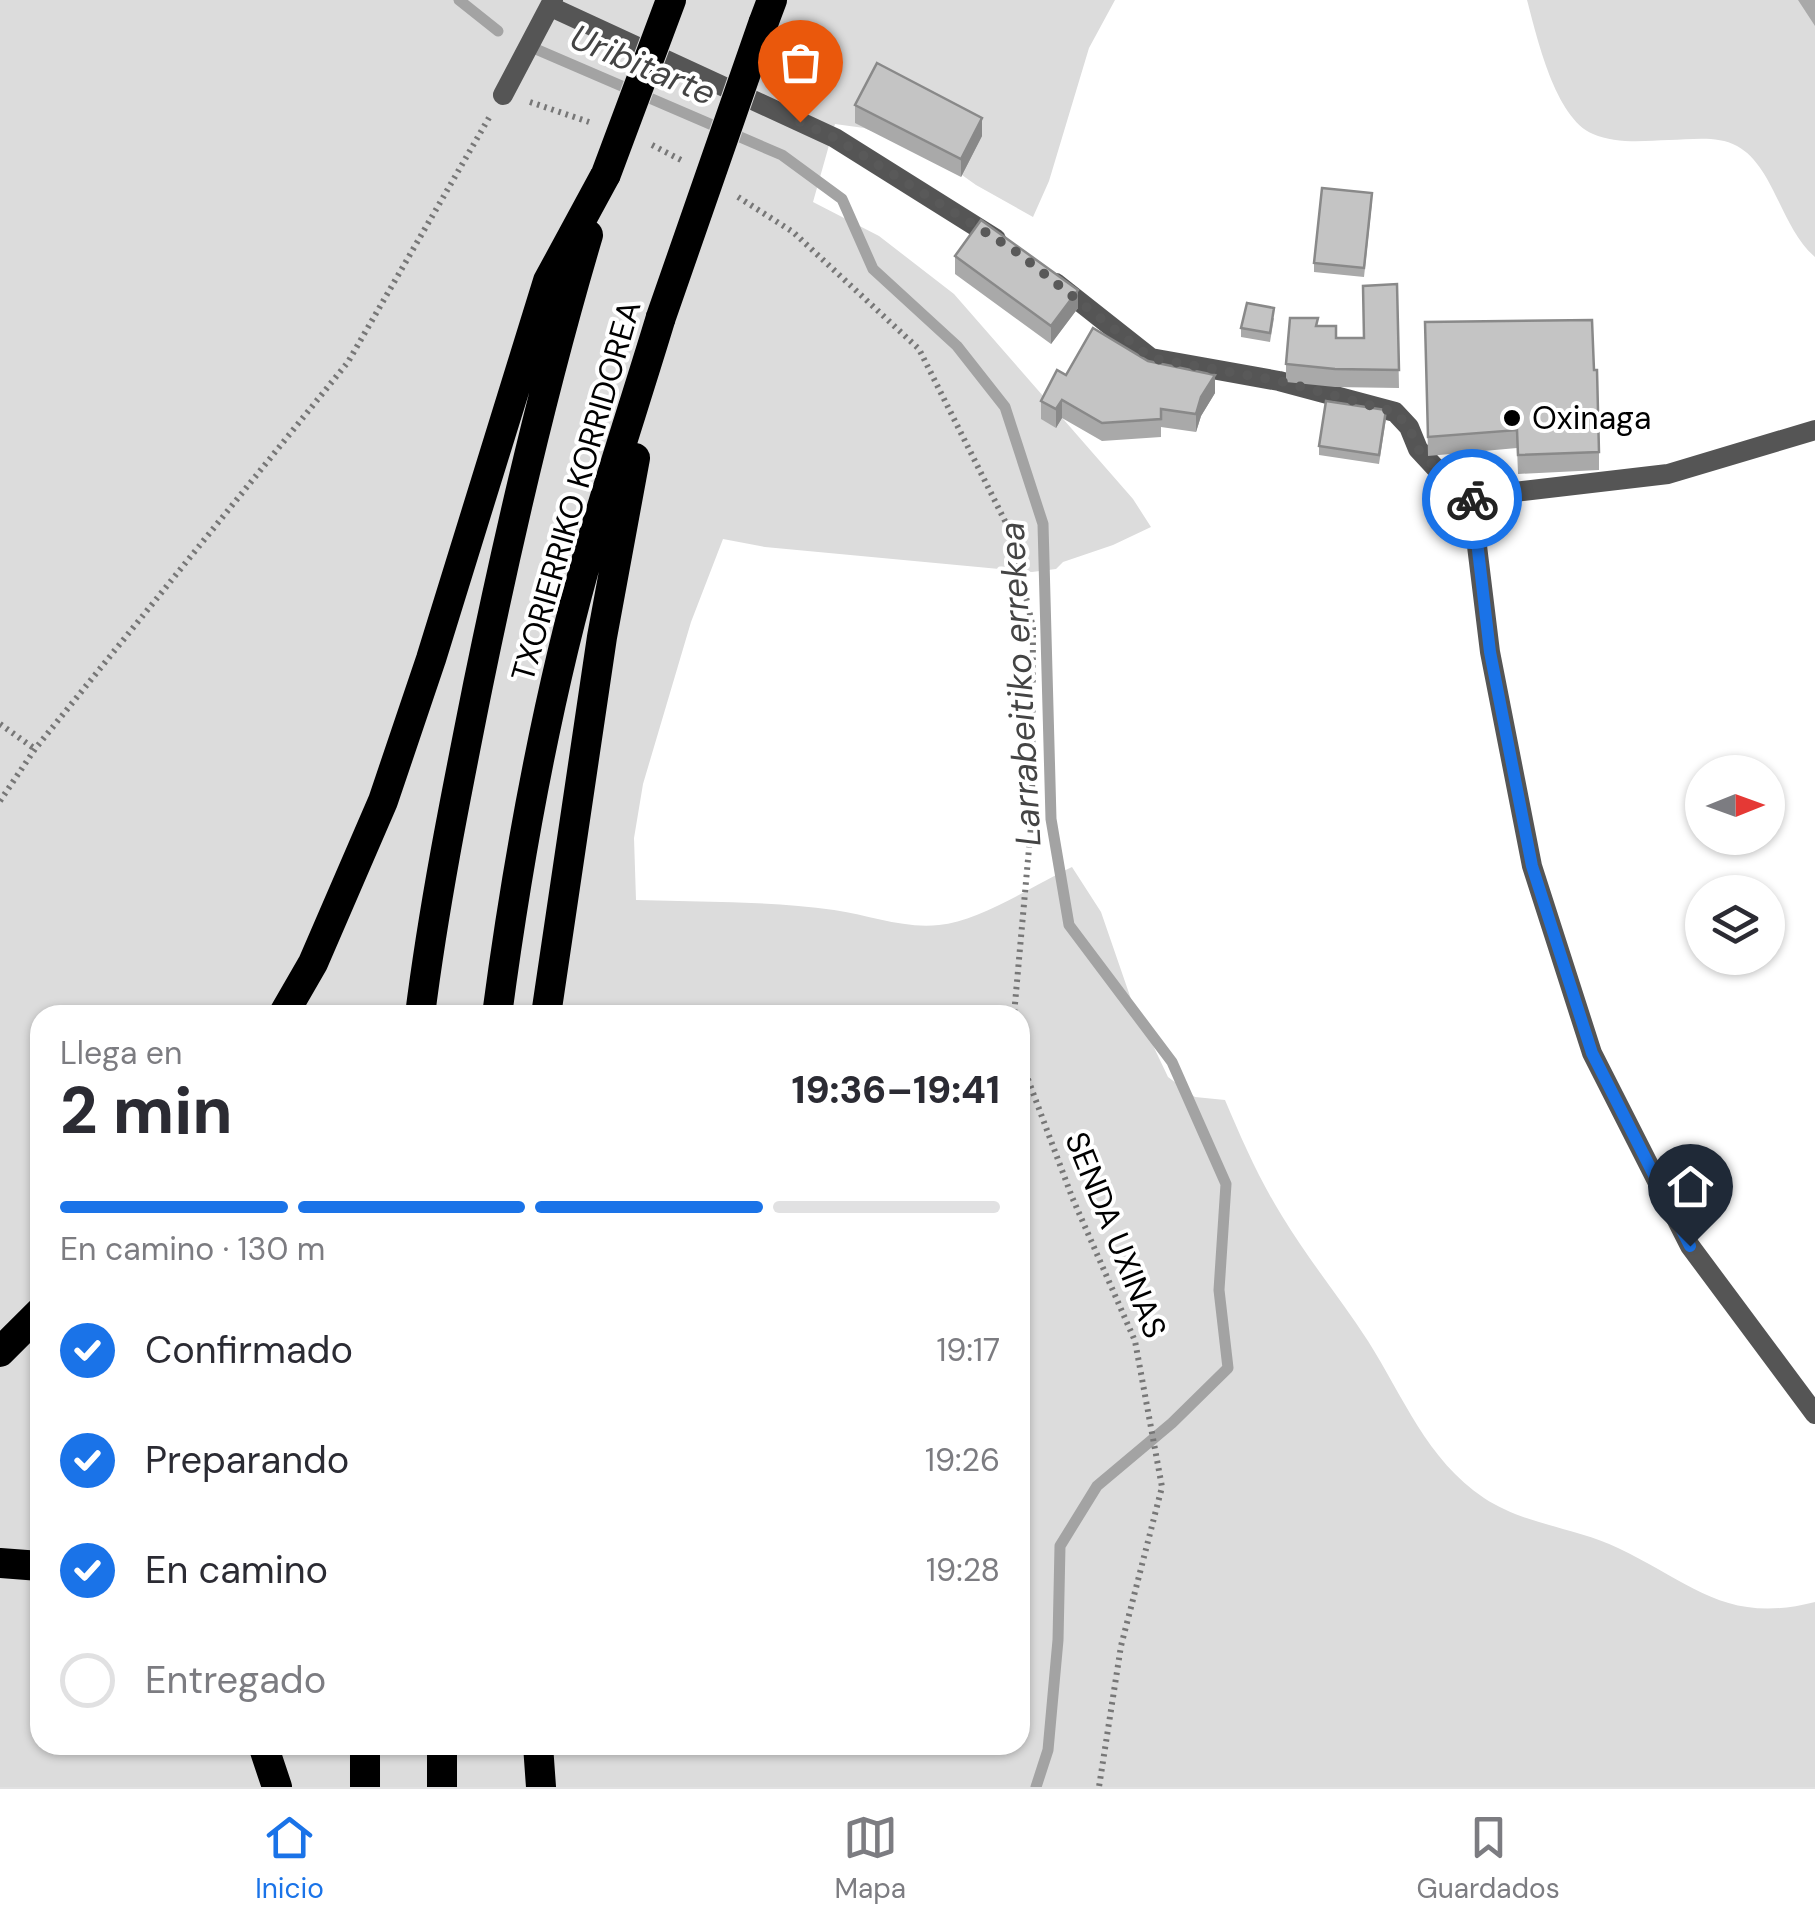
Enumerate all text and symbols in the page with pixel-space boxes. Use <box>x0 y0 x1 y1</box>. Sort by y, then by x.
water label: Uribitarte <box>563 14 723 116</box>
pin <box>758 20 843 123</box>
icon: bag <box>773 35 828 90</box>
street label: TXORIERRIKO KORRIDOREA <box>502 296 650 686</box>
place label: Oxinaga <box>1532 397 1651 439</box>
marker: Oxinaga <box>1501 407 1523 429</box>
courier <box>1422 449 1522 549</box>
icon: bike <box>1445 472 1500 527</box>
water label: Larrabeitiko errekea <box>989 521 1051 847</box>
north arrow <box>1685 755 1785 855</box>
map controls <box>1685 755 1785 975</box>
button: layers <box>1685 875 1785 975</box>
text: Llega en <box>60 1032 182 1074</box>
text: 19:36–19:41 <box>791 1065 1000 1115</box>
text: 2 min <box>60 1069 233 1153</box>
street label: SENDA UXINAS <box>1056 1126 1176 1344</box>
pin <box>1648 1144 1733 1247</box>
icon: home <box>1663 1159 1718 1214</box>
text: En camino · 130 m <box>60 1228 325 1270</box>
icon: check <box>60 1323 115 1378</box>
text: Confirmado <box>145 1325 353 1375</box>
text: 19:17 <box>936 1329 1000 1371</box>
icon: check <box>60 1433 115 1488</box>
text: Preparando <box>145 1435 349 1485</box>
text: 19:26 <box>925 1439 1000 1481</box>
icon: check <box>60 1543 115 1598</box>
text: En camino <box>145 1545 328 1595</box>
text: 19:28 <box>926 1549 1000 1591</box>
text: Entregado <box>145 1655 326 1705</box>
tab: Inicio <box>255 1810 324 1907</box>
tab: Mapa <box>834 1810 906 1907</box>
tab: Guardados <box>1416 1810 1560 1907</box>

